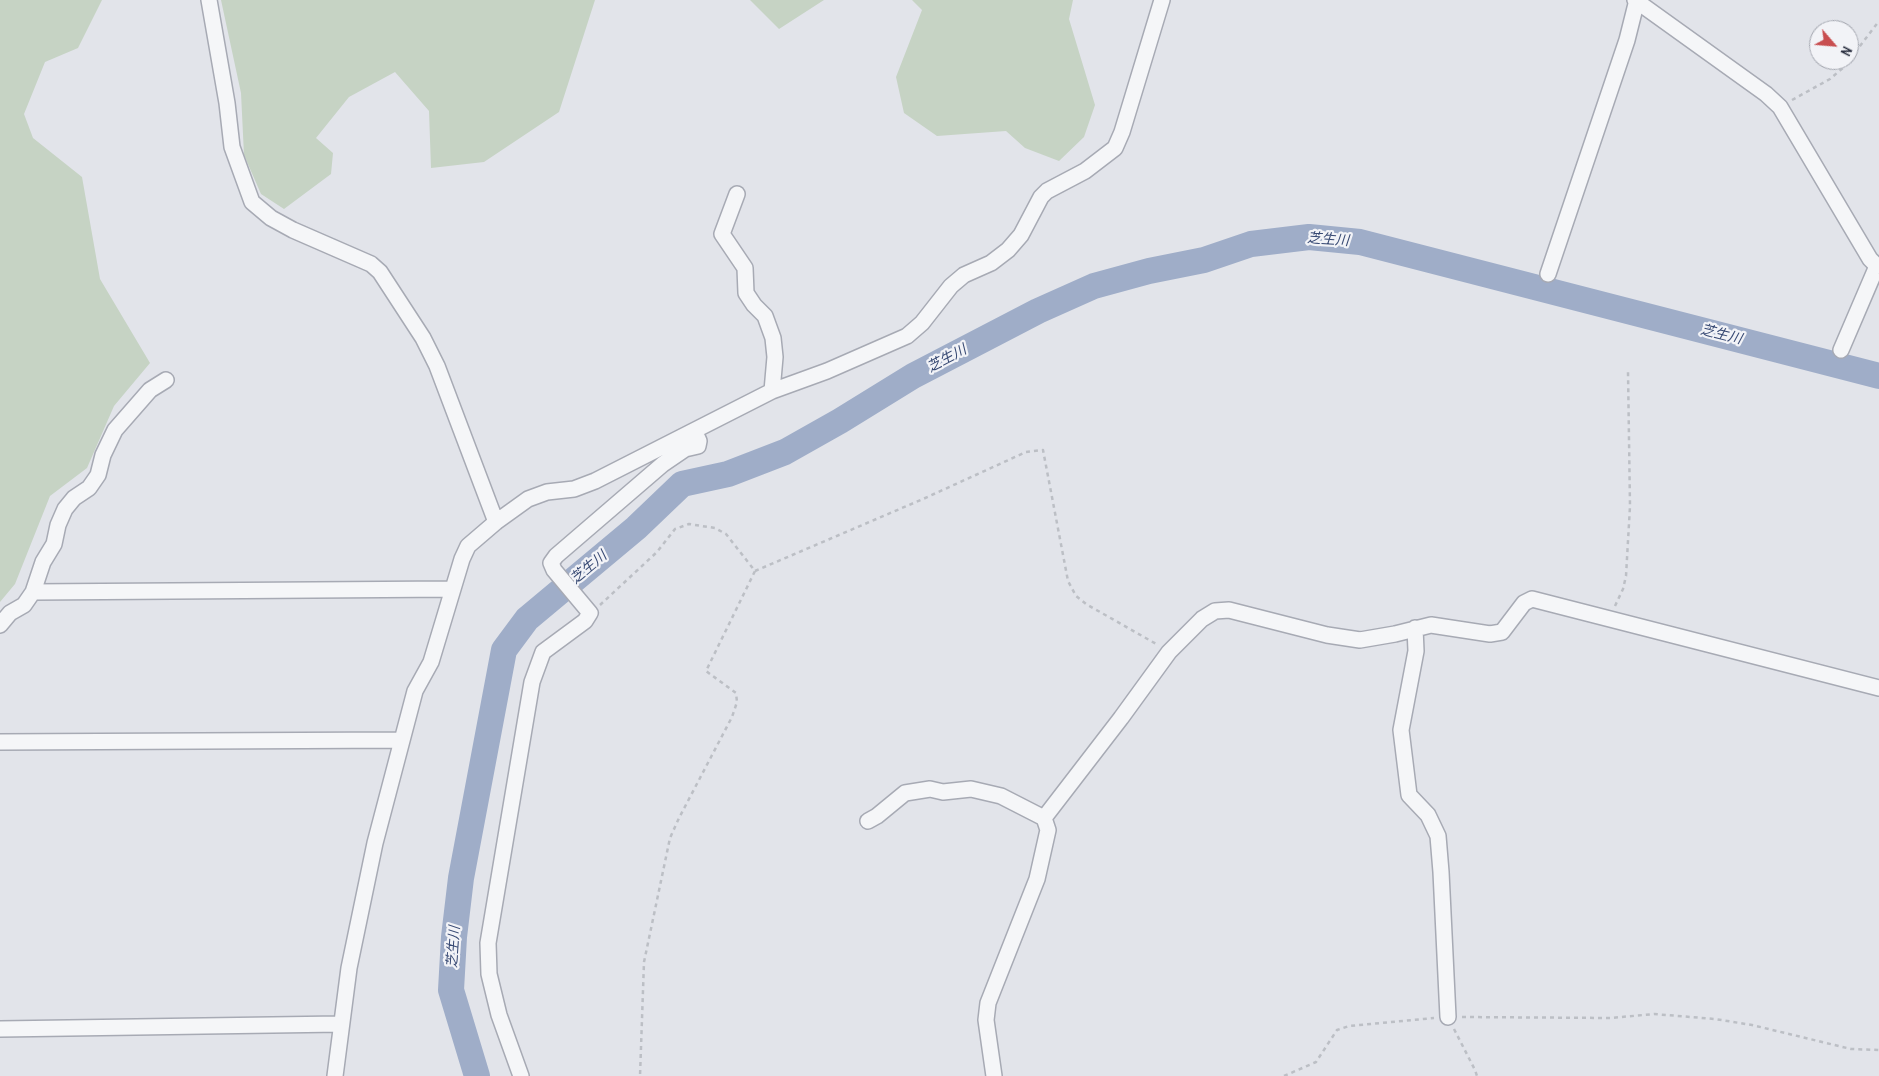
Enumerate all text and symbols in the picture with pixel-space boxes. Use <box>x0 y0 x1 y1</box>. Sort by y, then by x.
north arrow <box>1809 20 1859 70</box>
text: N <box>1837 44 1856 59</box>
water label: 芝生川 <box>1306 230 1350 250</box>
water label: 芝生川 <box>1699 322 1743 348</box>
water label: 芝生川 <box>925 342 969 376</box>
water label: 芝生川 <box>568 548 610 588</box>
water label: 芝生川 <box>444 925 464 969</box>

